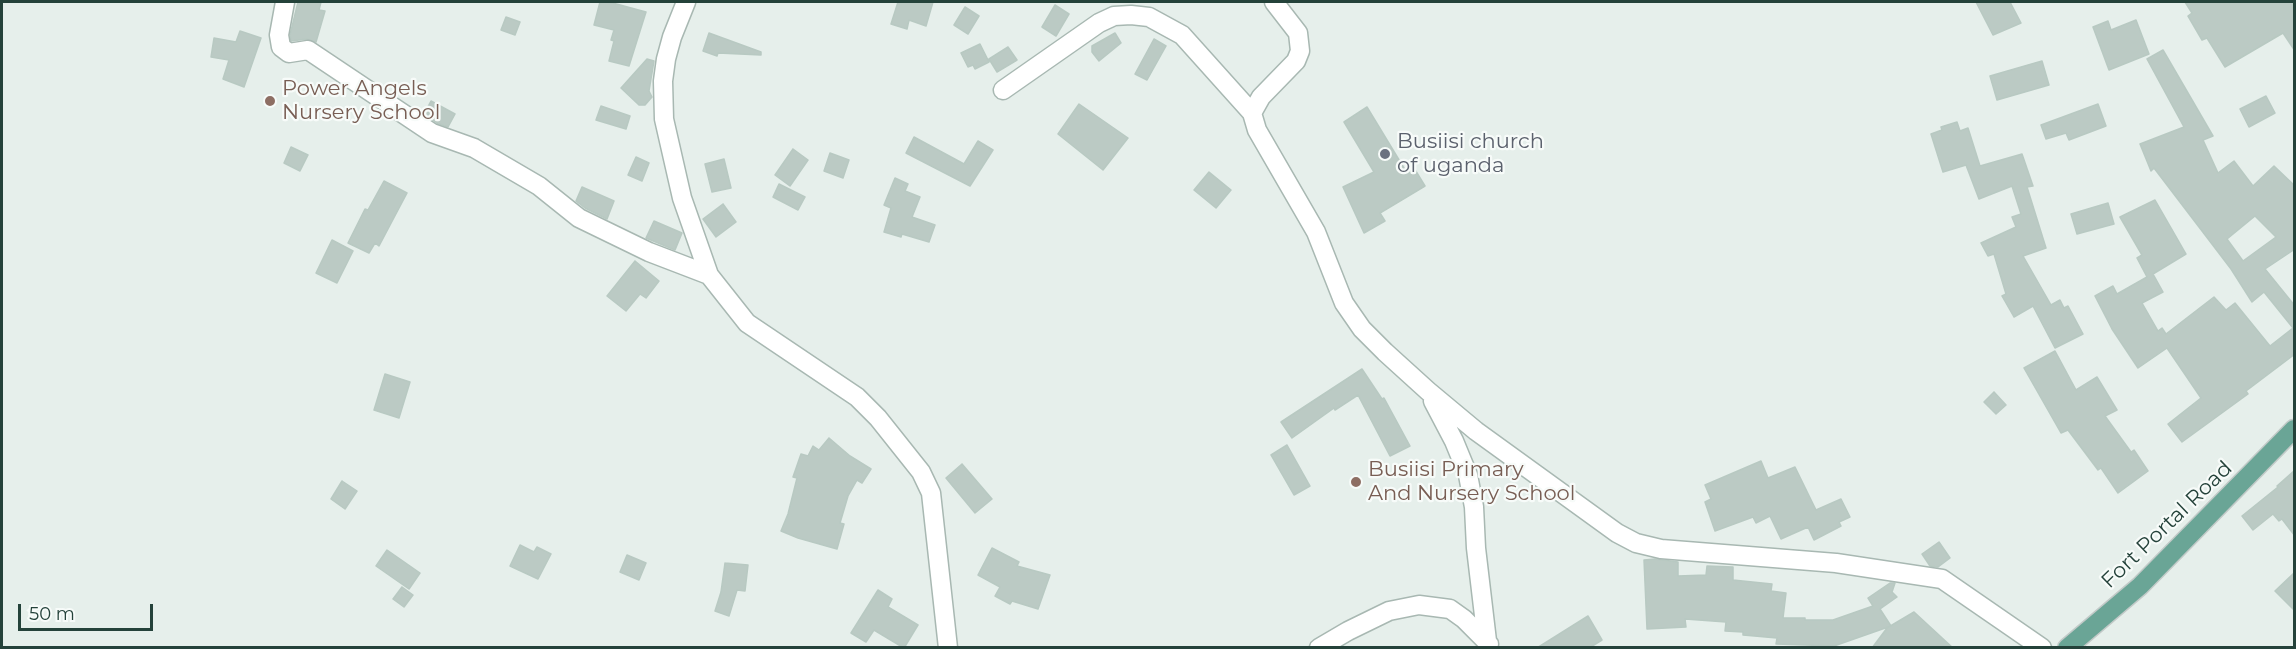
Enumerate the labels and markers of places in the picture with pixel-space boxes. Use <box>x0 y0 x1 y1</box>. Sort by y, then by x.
place label: Power Angels Nursery School <box>282 76 440 126</box>
marker: Power Angels Nursery School <box>263 94 277 108</box>
place label: Busiisi church of uganda <box>1397 129 1544 179</box>
marker: Busiisi church of uganda <box>1378 147 1392 161</box>
place label: Busiisi Primary And Nursery School <box>1368 457 1575 507</box>
marker: Busiisi Primary And Nursery School <box>1349 475 1363 489</box>

